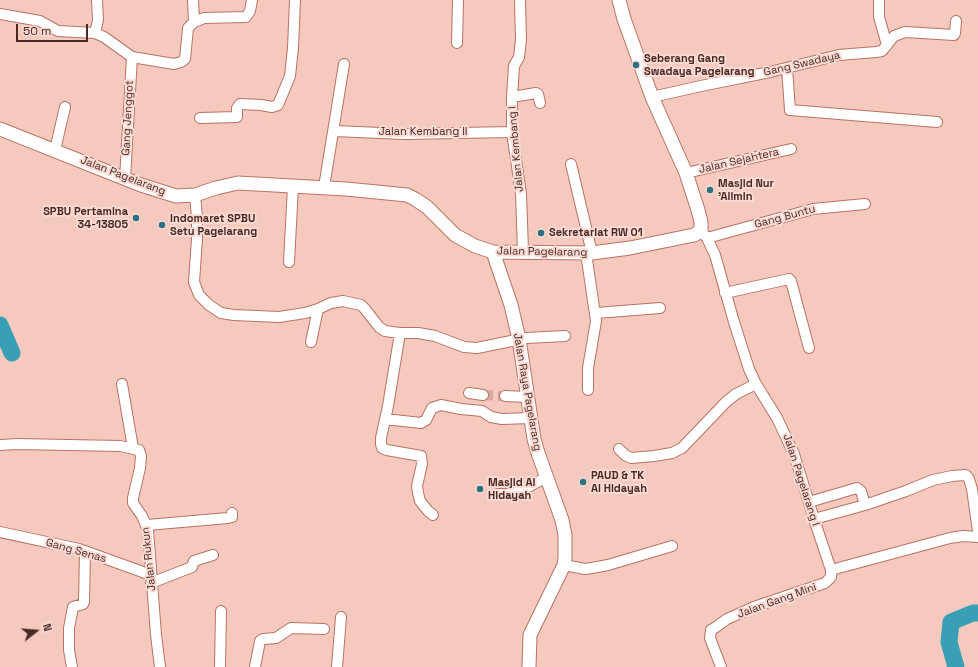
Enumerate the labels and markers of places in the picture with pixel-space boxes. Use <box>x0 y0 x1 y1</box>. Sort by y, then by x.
place label: Seberang Gang Swadaya Pagelarang <box>644 52 754 78</box>
marker: Seberang Gang Swadaya Pagelarang <box>631 60 641 70</box>
place label: Masjid Nur 'Alimin <box>718 177 774 203</box>
marker: Masjid Nur 'Alimin <box>705 185 715 195</box>
place label: SPBU Pertamina 34-13805 <box>43 205 128 231</box>
place label: Indomaret SPBU Setu Pagelarang <box>170 212 257 238</box>
marker: SPBU Pertamina 34-13805 <box>131 213 141 223</box>
marker: Indomaret SPBU Setu Pagelarang <box>157 220 167 230</box>
place label: Sekretariat RW 01 <box>549 226 643 240</box>
marker: Sekretariat RW 01 <box>536 228 546 238</box>
place label: PAUD & TK Al Hidayah <box>591 469 647 495</box>
place label: Masjid Al Hidayah <box>488 476 535 502</box>
marker: PAUD & TK Al Hidayah <box>578 477 588 487</box>
marker: Masjid Al Hidayah <box>475 484 485 494</box>

